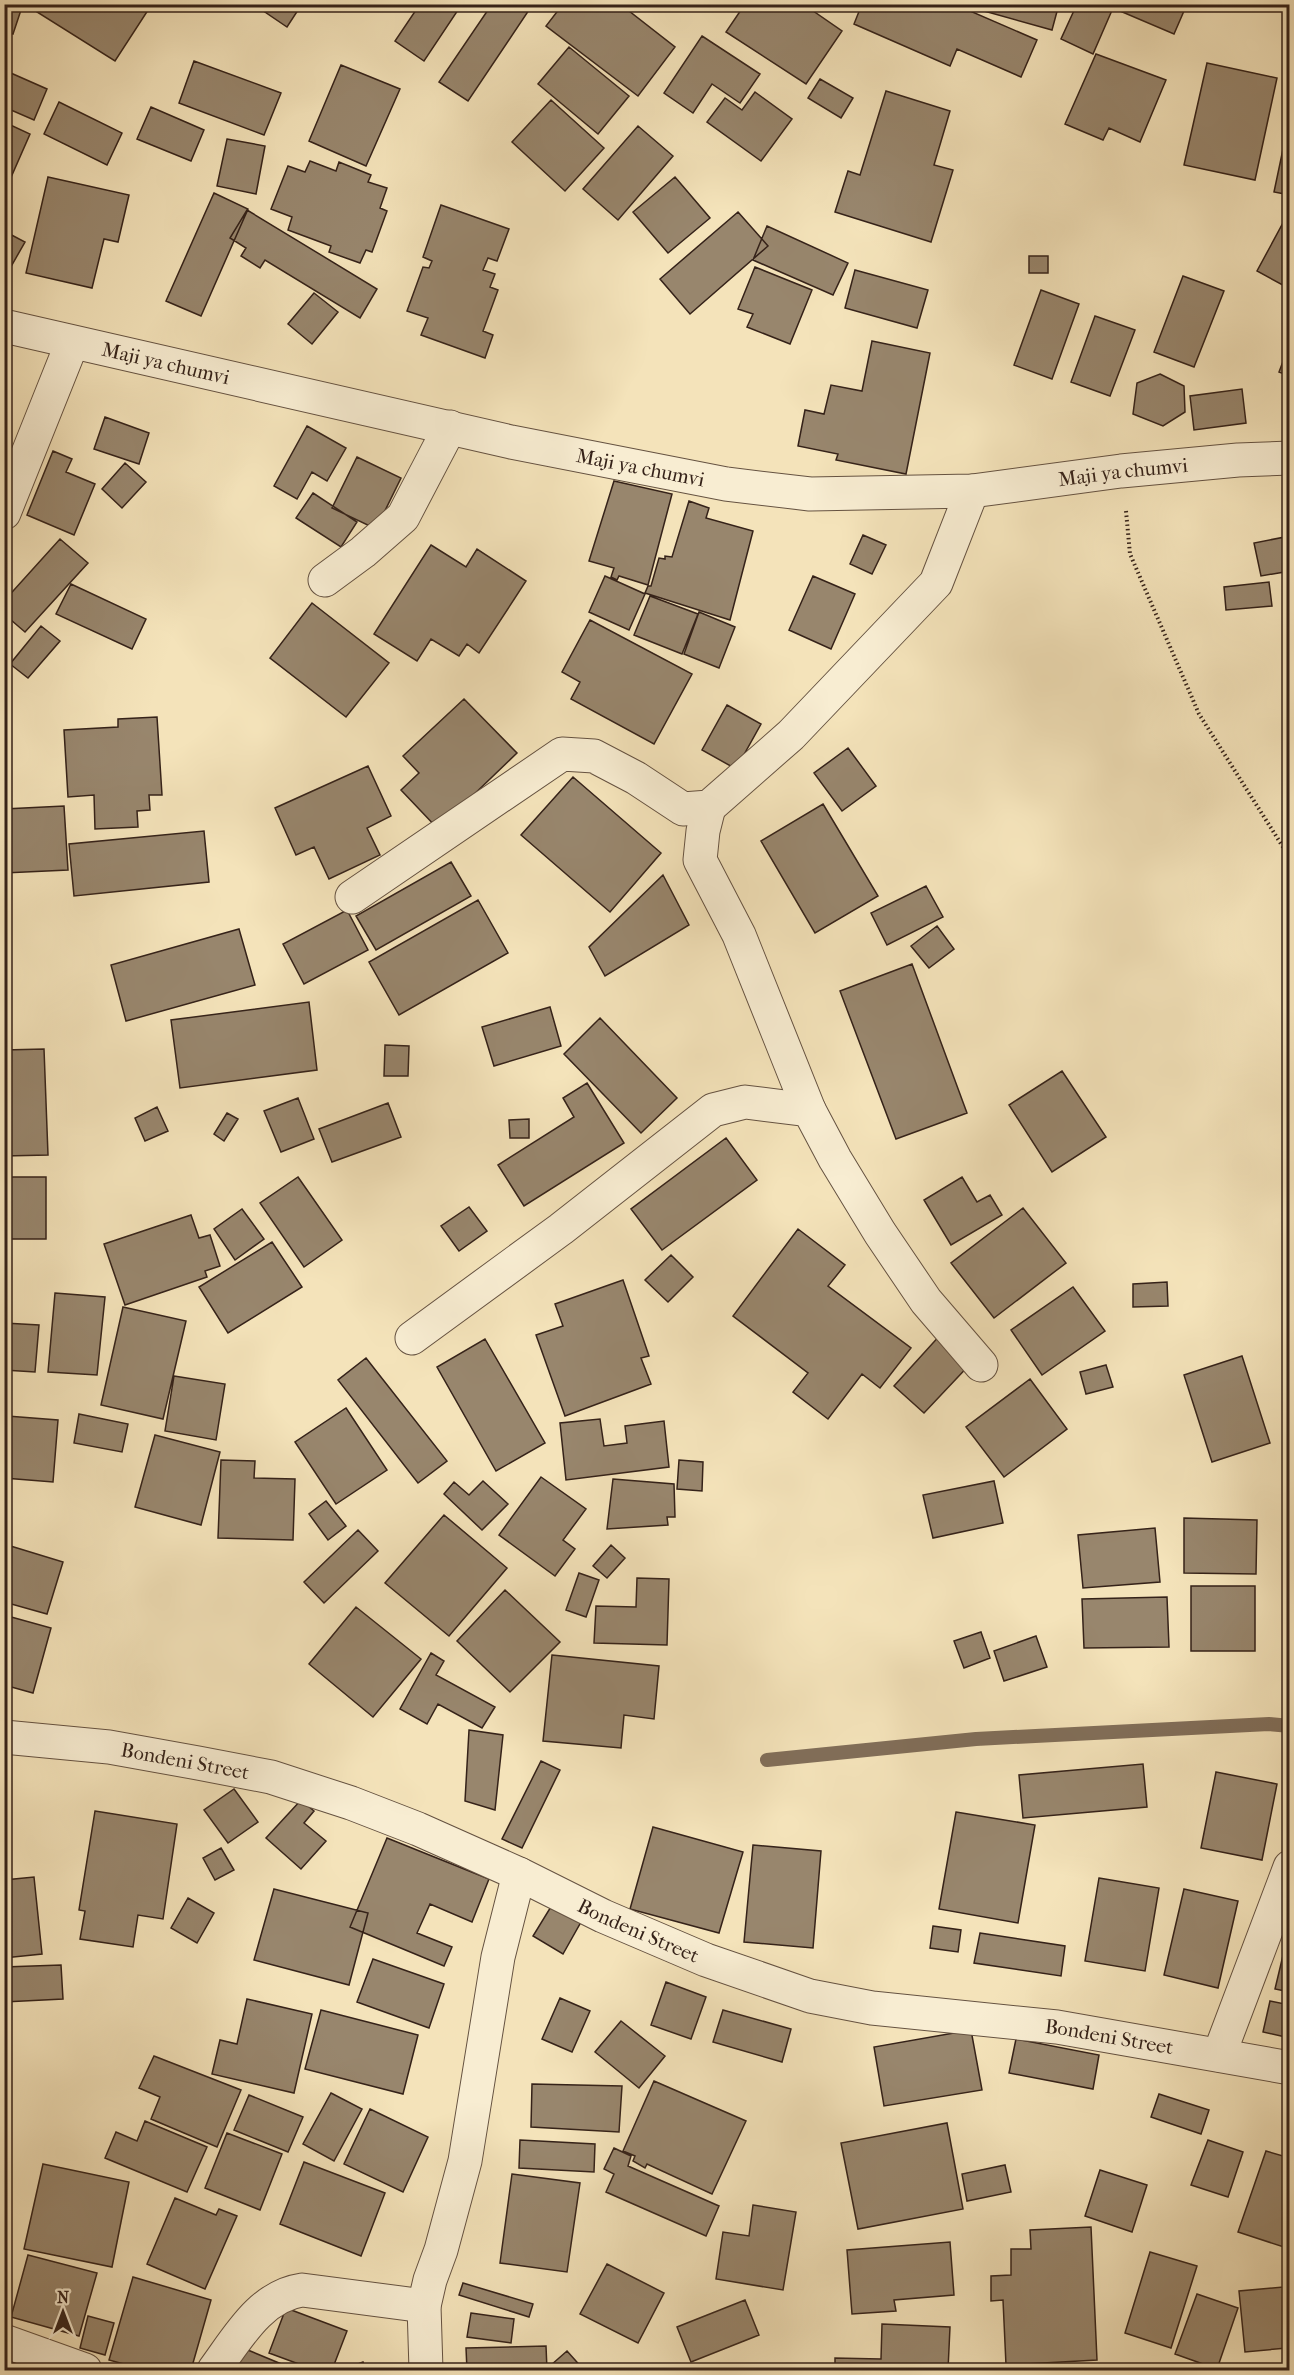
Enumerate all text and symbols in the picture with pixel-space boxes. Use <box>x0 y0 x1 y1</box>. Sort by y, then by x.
street label: Maji ya chumvi <box>100 337 232 389</box>
street label: Maji ya chumvi <box>574 444 707 491</box>
street label: Maji ya chumvi <box>1057 453 1189 491</box>
street label: Bondeni Street <box>119 1738 251 1784</box>
street label: Bondeni Street <box>574 1894 703 1967</box>
street label: Bondeni Street <box>1044 2014 1175 2059</box>
north arrow <box>33 2282 93 2342</box>
text: N <box>57 2288 70 2307</box>

